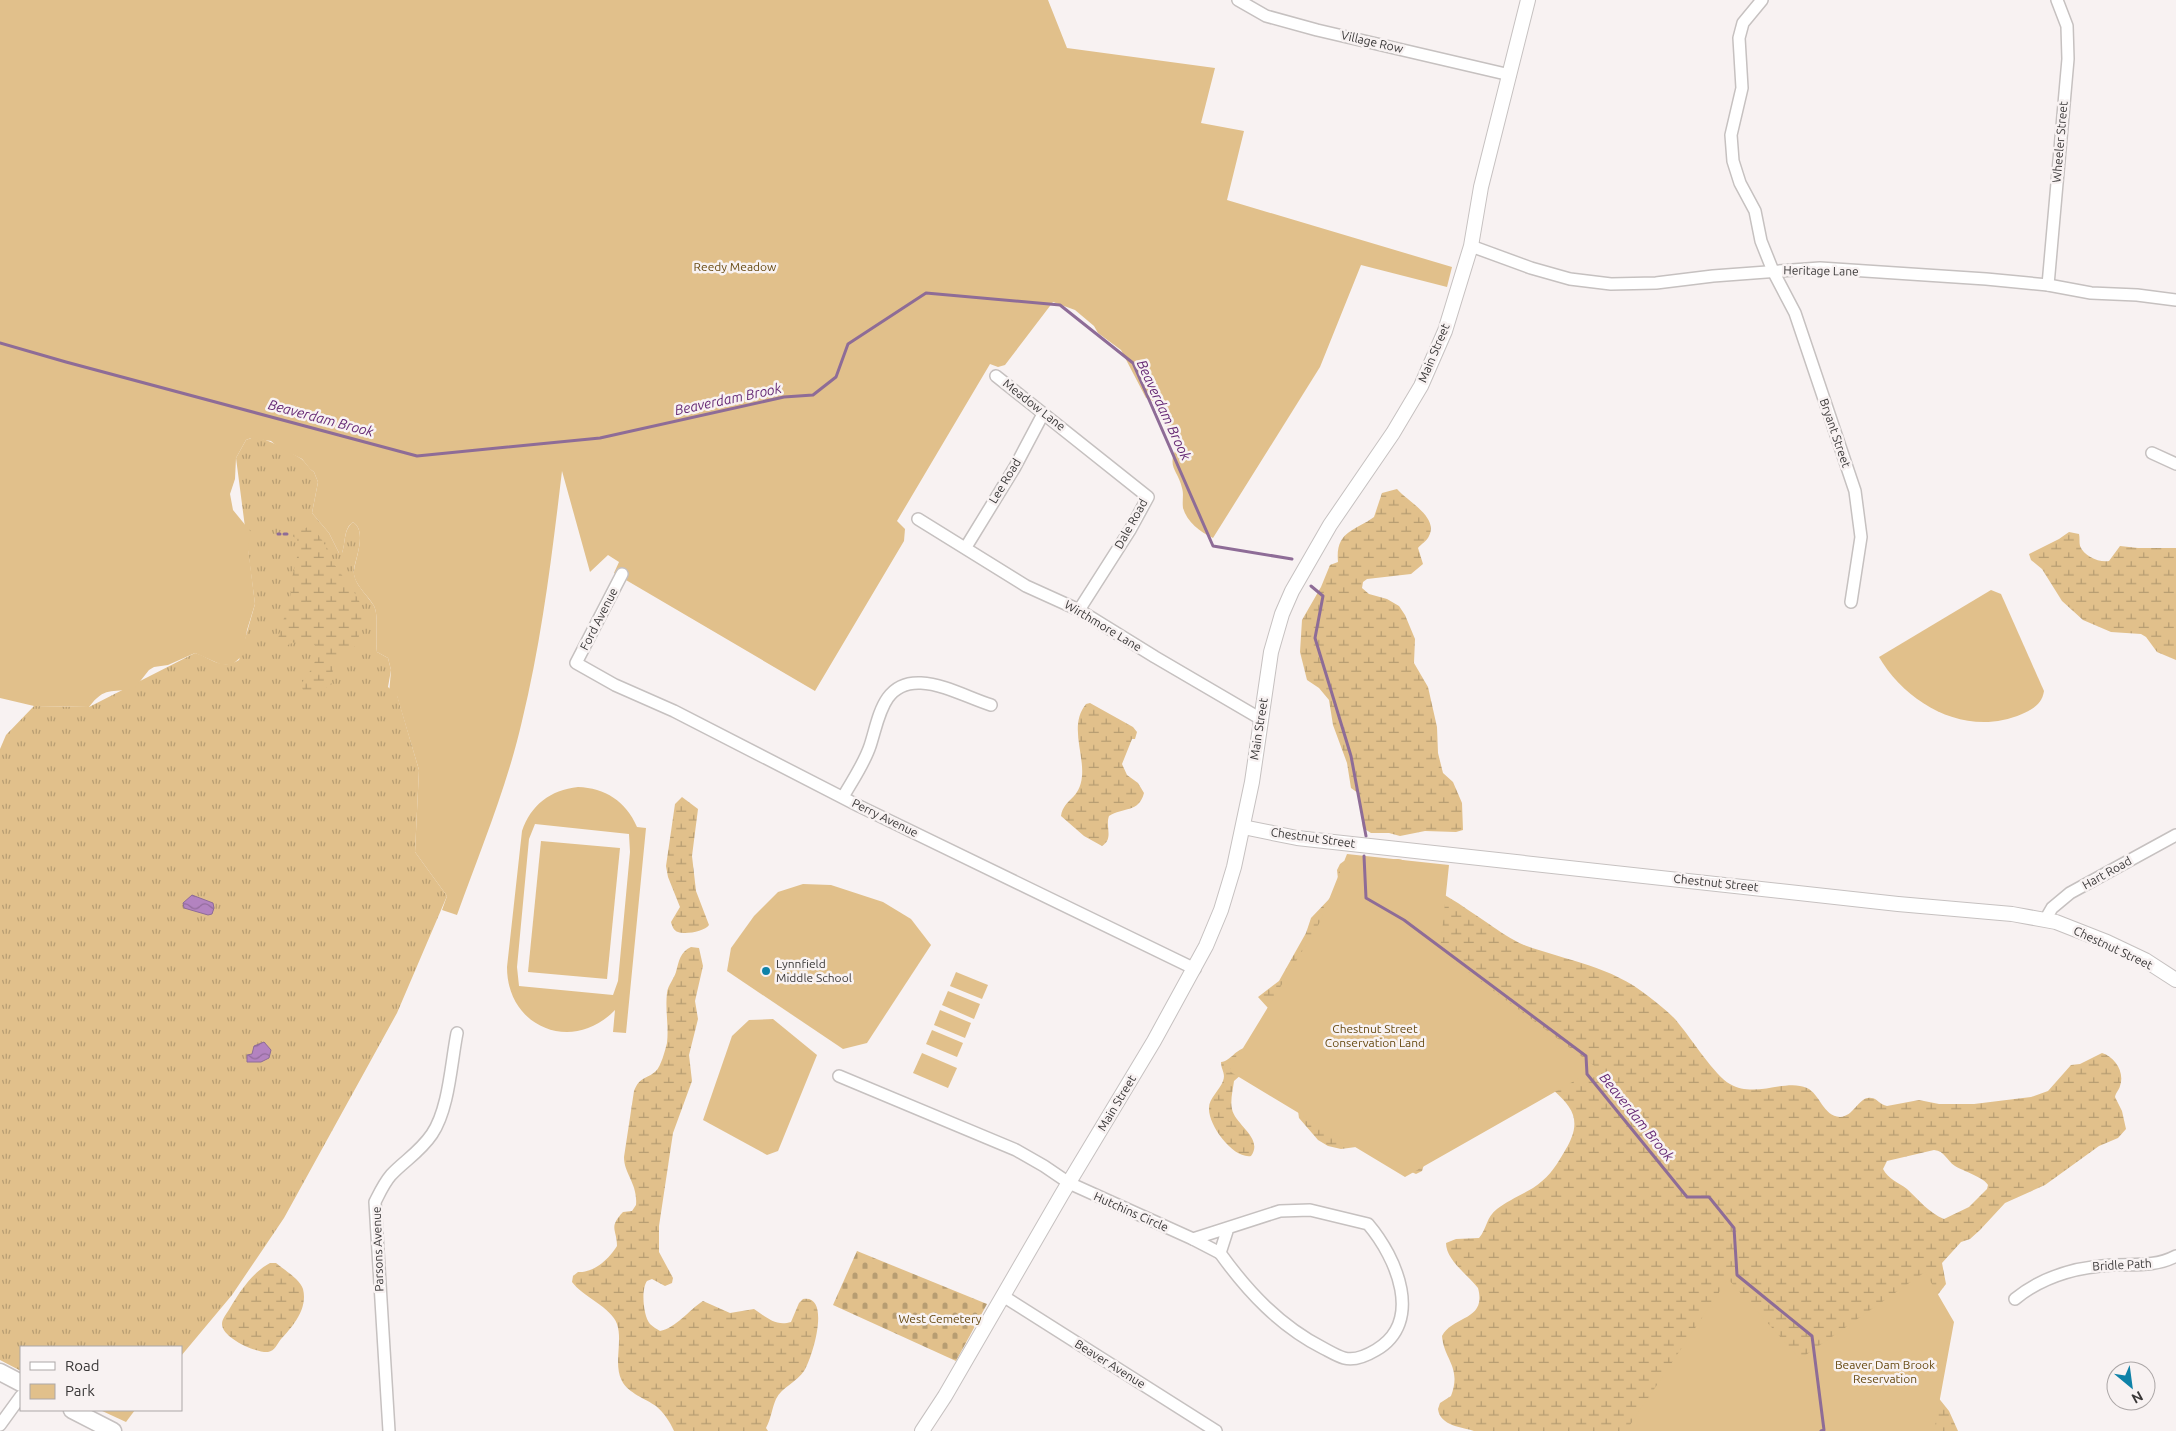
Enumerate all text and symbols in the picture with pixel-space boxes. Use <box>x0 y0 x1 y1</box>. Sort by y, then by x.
street label: Village Row <box>1340 28 1405 55</box>
street label: Wheeler Street <box>2049 100 2070 183</box>
park label: Reedy Meadow <box>694 260 777 273</box>
street label: Heritage Lane <box>1783 263 1859 278</box>
street label: Main Street <box>1415 321 1452 384</box>
water label: Beaverdam Brook <box>1134 357 1195 463</box>
street label: Meadow Lane <box>1001 376 1068 433</box>
water label: Beaverdam Brook <box>673 380 784 418</box>
water label: Beaverdam Brook <box>266 396 376 440</box>
street label: Bryant Street <box>1818 397 1853 469</box>
street label: Lee Road <box>986 456 1023 505</box>
street label: Dale Road <box>1112 497 1150 551</box>
street label: Ford Avenue <box>577 586 620 652</box>
street label: Wirthmore Lane <box>1062 597 1144 654</box>
street label: Main Street <box>1247 697 1270 761</box>
street label: Perry Avenue <box>850 796 920 839</box>
street label: Chestnut Street <box>1270 825 1357 850</box>
street label: Hart Road <box>2080 854 2134 891</box>
street label: Chestnut Street <box>1673 872 1759 893</box>
street label: Chestnut Street <box>2072 924 2155 972</box>
place label: Lynnfield Middle School <box>776 957 852 984</box>
marker: Lynnfield Middle School <box>760 965 772 977</box>
park label: Chestnut Street Conservation Land <box>1325 1022 1425 1049</box>
water label: Beaverdam Brook <box>1597 1070 1678 1165</box>
street label: Main Street <box>1095 1072 1138 1133</box>
street label: Hutchins Circle <box>1092 1189 1170 1234</box>
street label: Parsons Avenue <box>370 1206 385 1292</box>
street label: Bridle Path <box>2092 1256 2152 1273</box>
park label: West Cemetery <box>898 1312 982 1325</box>
street label: Beaver Avenue <box>1073 1337 1148 1390</box>
legend <box>20 1346 182 1411</box>
text: Road <box>65 1357 100 1374</box>
park label: Beaver Dam Brook Reservation <box>1835 1358 1935 1385</box>
north arrow <box>2106 1361 2156 1411</box>
text: Park <box>65 1382 95 1399</box>
text: N <box>2129 1388 2146 1407</box>

